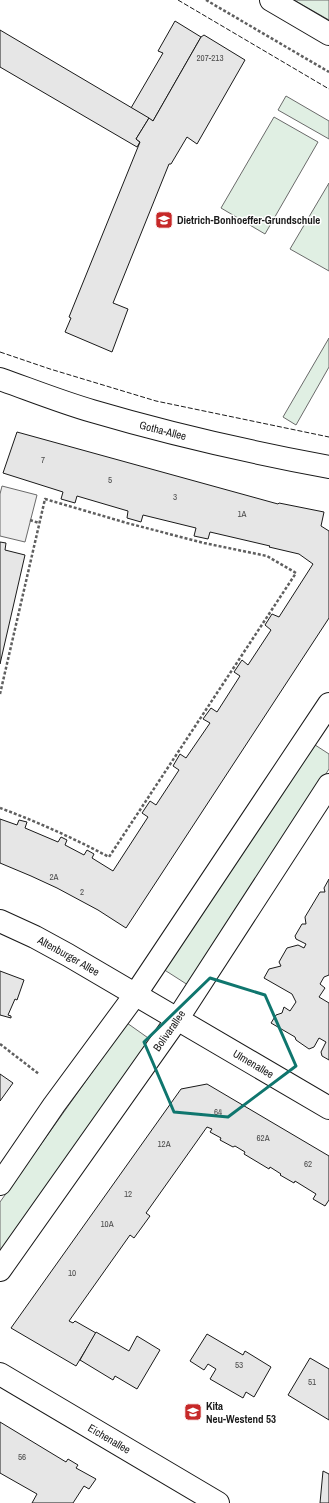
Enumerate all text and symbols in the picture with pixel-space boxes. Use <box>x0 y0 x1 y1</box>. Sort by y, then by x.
house number: 207-213 <box>196 52 224 64</box>
school or university icon: Dietrich-Bonhoeffer-Grundschule <box>154 210 174 230</box>
place label: Dietrich-Bonhoeffer-Grundschule <box>177 213 320 227</box>
street label: Gotha-Allee <box>138 418 188 443</box>
house number: 7 <box>41 454 45 466</box>
house number: 5 <box>108 474 112 486</box>
house number: 3 <box>173 491 177 503</box>
house number: 1A <box>237 508 247 520</box>
house number: 2A <box>49 871 59 883</box>
house number: 2 <box>80 886 84 898</box>
street label: Altenburger Allee <box>34 932 102 979</box>
street label: Bolivarallee <box>150 1007 188 1054</box>
street label: Ulmenallee <box>230 1046 276 1081</box>
house number: 64 <box>214 1106 222 1118</box>
house number: 62A <box>256 1132 270 1144</box>
house number: 12A <box>157 1138 171 1150</box>
house number: 62 <box>304 1158 312 1170</box>
house number: 12 <box>124 1188 132 1200</box>
house number: 10A <box>100 1218 114 1230</box>
house number: 10 <box>68 1267 76 1279</box>
house number: 53 <box>235 1359 243 1371</box>
house number: 51 <box>308 1376 316 1388</box>
place label: Kita Neu-Westend 53 <box>206 1399 276 1426</box>
school or university icon: Kita Neu-Westend 53 <box>183 1402 203 1422</box>
street label: Eichenallee <box>85 1421 133 1457</box>
house number: 56 <box>18 1451 26 1463</box>

